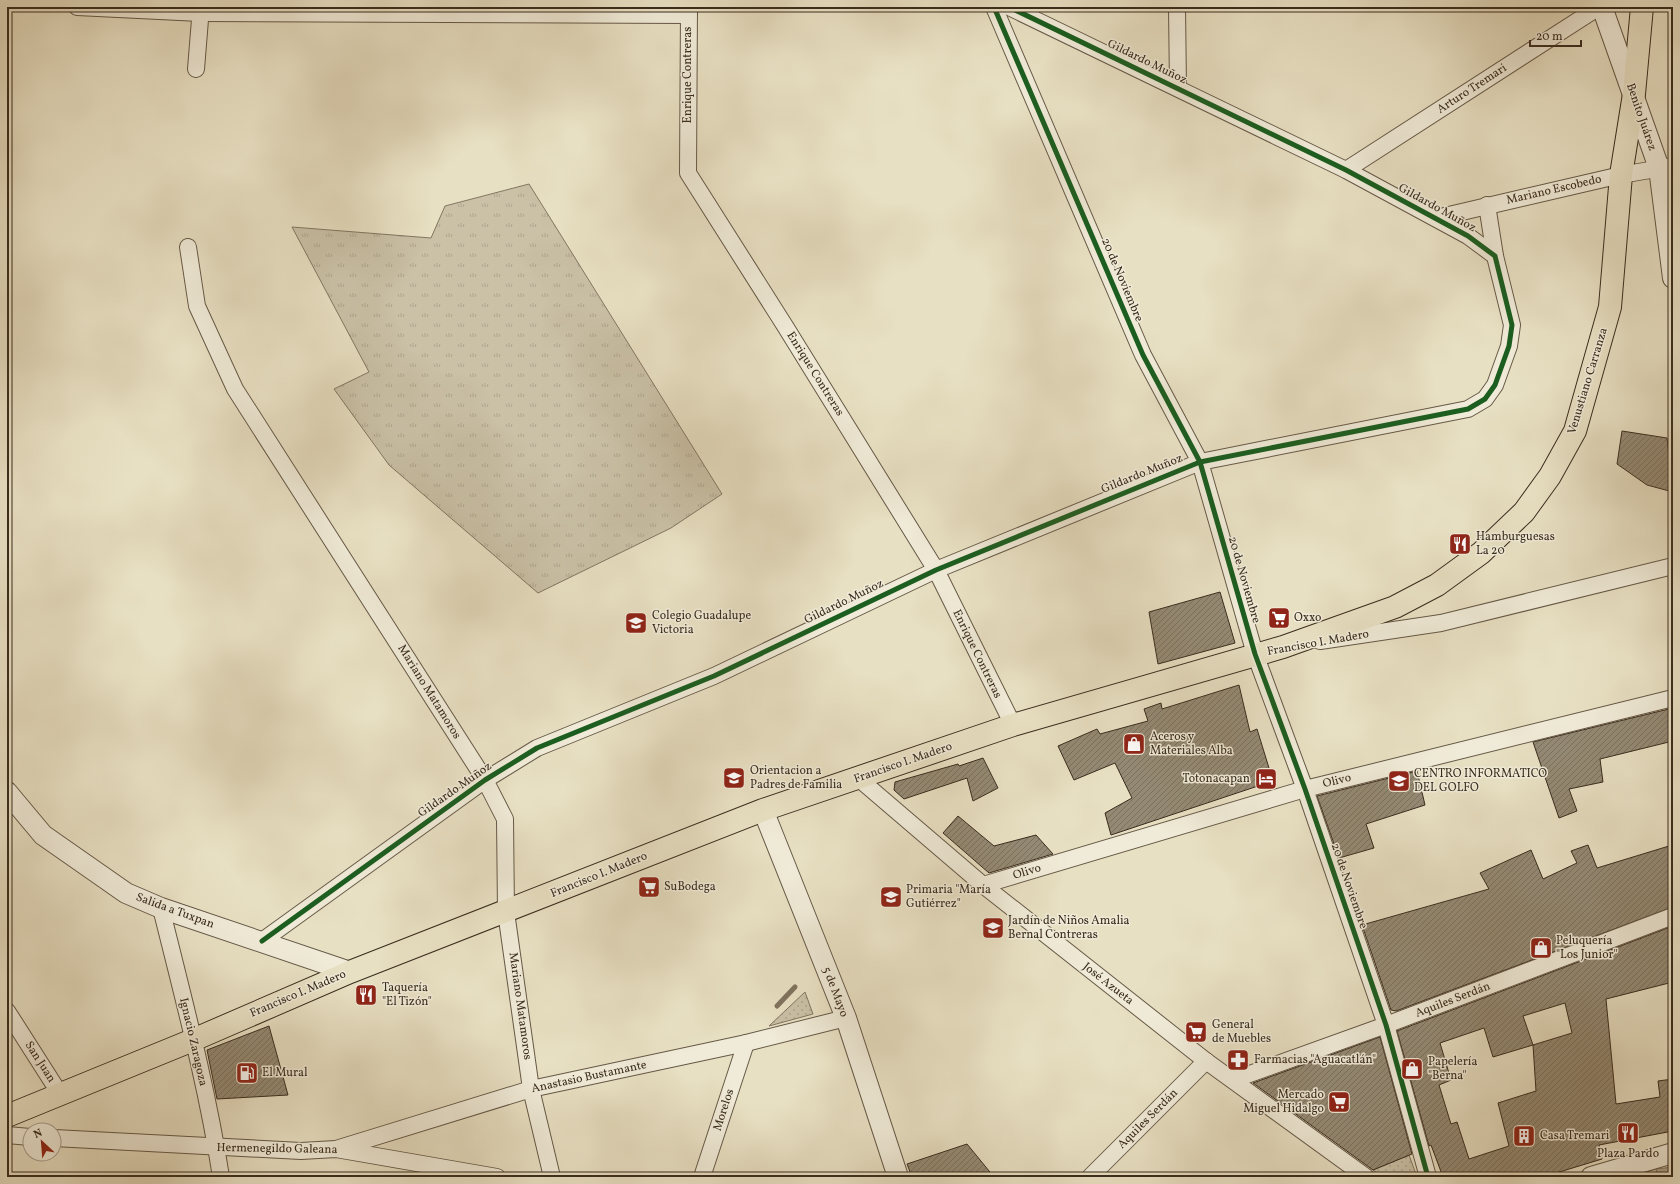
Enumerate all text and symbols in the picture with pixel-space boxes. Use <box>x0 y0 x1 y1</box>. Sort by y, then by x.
scale bar <box>1530 22 1581 48</box>
street label: Enrique Contreras <box>680 27 696 123</box>
text: 20 m <box>1536 29 1563 45</box>
street label: Gildardo Muñoz <box>1105 36 1189 88</box>
street label: Arturo Tremari <box>1434 60 1510 118</box>
street label: Benito Juárez <box>1622 81 1660 153</box>
street label: Mariano Escobedo <box>1505 171 1603 209</box>
street label: Gildardo Muñoz <box>1395 180 1479 236</box>
street label: 20 de Noviembre <box>1097 236 1147 325</box>
street label: Venustiano Carranza <box>1564 326 1612 436</box>
street label: Enrique Contreras <box>783 329 847 419</box>
street label: Gildardo Muñoz <box>1099 450 1185 498</box>
place label: Hamburguesas La 20 <box>1476 529 1555 559</box>
restaurant icon: Hamburguesas La 20 <box>1447 531 1473 557</box>
street label: 20 de Noviembre <box>1224 535 1264 626</box>
street label: Gildardo Muñoz <box>802 576 886 628</box>
supermarket icon: Oxxo <box>1266 605 1292 631</box>
street label: Enrique Contreras <box>949 607 1005 701</box>
place label: Colegio Guadalupe Victoria <box>652 608 751 638</box>
school or university icon: Colegio Guadalupe Victoria <box>623 610 649 636</box>
place label: Oxxo <box>1294 610 1321 626</box>
street label: Francisco I. Madero <box>1266 626 1370 660</box>
street label: Mariano Matamoros <box>393 642 465 742</box>
place label: Aceros y Materiales Alba <box>1150 729 1233 759</box>
shop icon: Aceros y Materiales Alba <box>1121 731 1147 757</box>
street label: Francisco I. Madero <box>852 739 954 787</box>
street label: Gildardo Muñoz <box>415 759 495 821</box>
place label: Orientacion a Padres de Familia <box>750 763 842 793</box>
school or university icon: Orientacion a Padres de Familia <box>721 765 747 791</box>
hotel icon: Totonacapan <box>1253 766 1279 792</box>
place label: CENTRO INFORMATICO DEL GOLFO <box>1414 766 1547 796</box>
school or university icon: CENTRO INFORMATICO DEL GOLFO <box>1386 768 1412 794</box>
street label: Olivo <box>1321 770 1353 792</box>
place label: Totonacapan <box>1182 771 1250 787</box>
street label: 20 de Noviembre <box>1327 841 1371 931</box>
street label: Francisco I. Madero <box>548 848 650 902</box>
street label: Olivo <box>1011 860 1043 884</box>
supermarket icon: SuBodega <box>636 874 662 900</box>
place label: SuBodega <box>664 879 716 895</box>
place label: Primaria "María Gutiérrez" <box>906 882 991 912</box>
school or university icon: Primaria "María Gutiérrez" <box>878 884 904 910</box>
street label: Salida a Tuxpan <box>134 889 216 933</box>
place label: Jardín de Niños Amalia Bernal Contreras <box>1008 913 1130 943</box>
school or university icon: Jardín de Niños Amalia Bernal Contreras <box>980 915 1006 941</box>
place label: Peluquería "Los Junior" <box>1556 933 1618 963</box>
shop icon: Peluquería "Los Junior" <box>1528 935 1554 961</box>
street label: Mariano Matamoros <box>505 951 535 1061</box>
street label: José Azueta <box>1079 959 1137 1009</box>
street label: 5 de Mayo <box>818 965 852 1019</box>
street label: Francisco I. Madero <box>247 966 349 1022</box>
street label: Aquiles Serdán <box>1413 978 1493 1022</box>
place label: Taquería "El Tizón" <box>382 980 432 1010</box>
restaurant icon: Taquería "El Tizón" <box>353 982 379 1008</box>
street label: Ignacio Zaragoza <box>175 996 211 1088</box>
place label: General de Muebles <box>1212 1017 1271 1047</box>
supermarket icon: General de Muebles <box>1183 1019 1209 1045</box>
street label: San Juan <box>21 1038 59 1086</box>
pharmacy icon: Farmacias "Aguacatlán" <box>1225 1047 1251 1073</box>
place label: Farmacias "Aguacatlán" <box>1254 1052 1376 1068</box>
place label: Papelería "Berna" <box>1428 1054 1477 1084</box>
shop icon: Papelería "Berna" <box>1399 1056 1425 1082</box>
street label: Anastasio Bustamante <box>530 1057 648 1097</box>
fuel station icon: El Mural <box>234 1060 260 1086</box>
place label: El Mural <box>262 1065 308 1081</box>
street label: Aquiles Serdán <box>1114 1085 1182 1153</box>
street label: Morelos <box>710 1087 738 1133</box>
place label: Mercado Miguel Hidalgo <box>1243 1087 1324 1117</box>
supermarket icon: Mercado Miguel Hidalgo <box>1326 1089 1352 1115</box>
restaurant icon: Plaza Pardo <box>1615 1120 1641 1146</box>
north arrow <box>22 1122 62 1162</box>
building icon: Casa Tremari <box>1511 1123 1537 1149</box>
text: N <box>31 1126 45 1143</box>
place label: Casa Tremari <box>1540 1128 1610 1144</box>
street label: Hermenegildo Galeana <box>216 1140 338 1158</box>
place label: Plaza Pardo <box>1597 1146 1659 1162</box>

